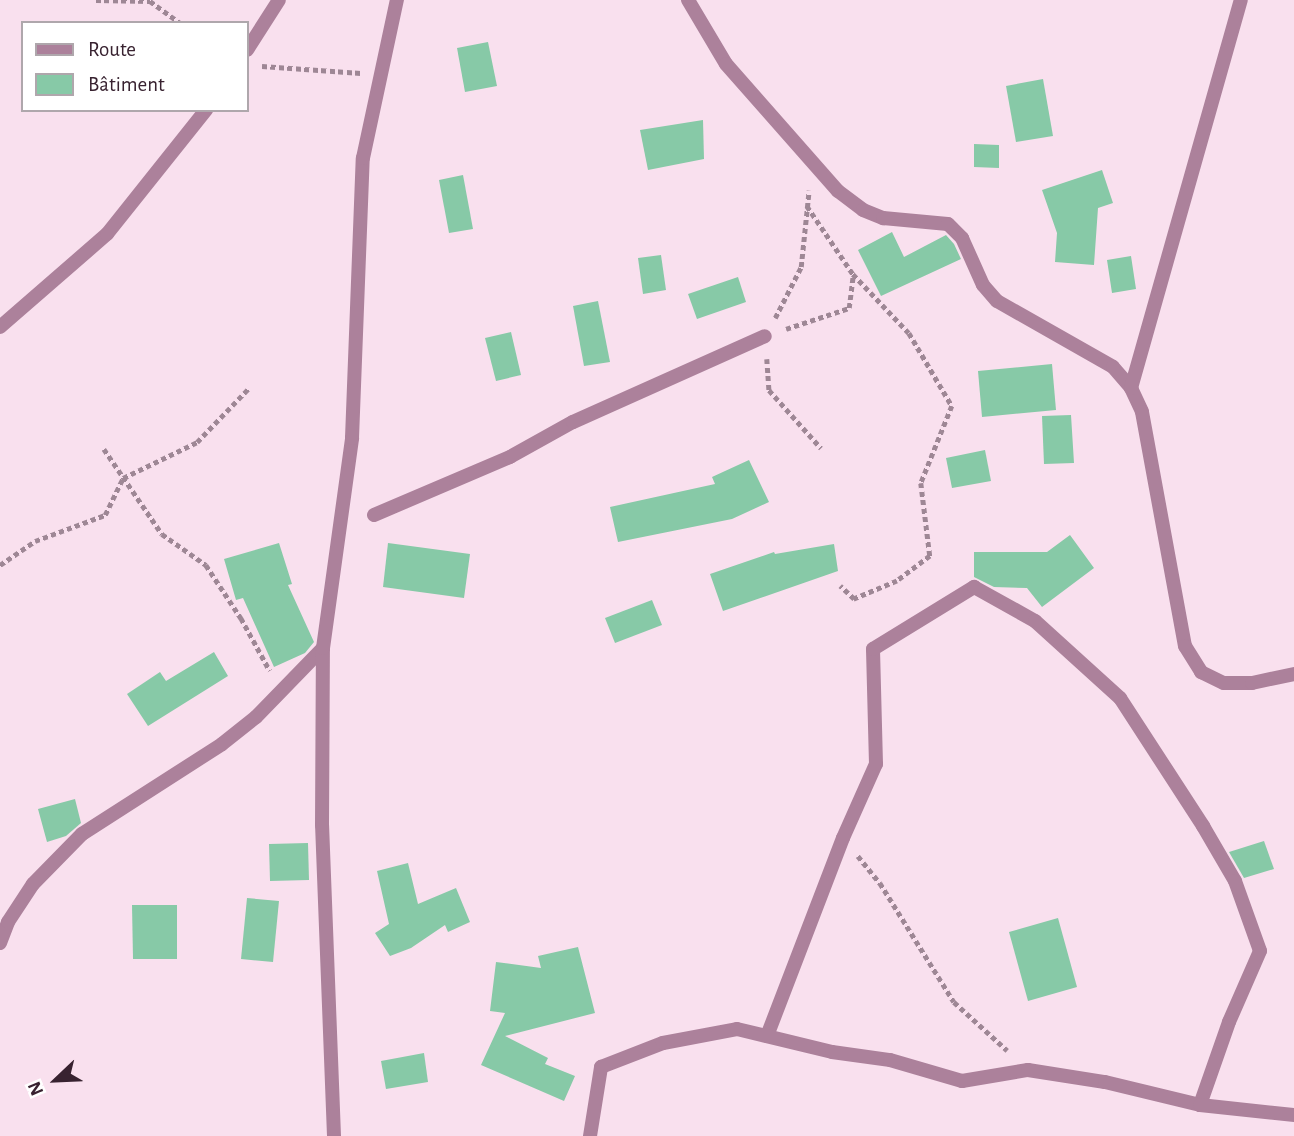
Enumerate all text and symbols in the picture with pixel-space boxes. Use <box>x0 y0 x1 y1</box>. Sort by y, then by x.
legend <box>21 21 248 112</box>
text: Route <box>88 39 136 60</box>
text: Bâtiment <box>88 74 165 95</box>
north arrow <box>21 1045 91 1115</box>
text: N <box>25 1079 48 1098</box>

